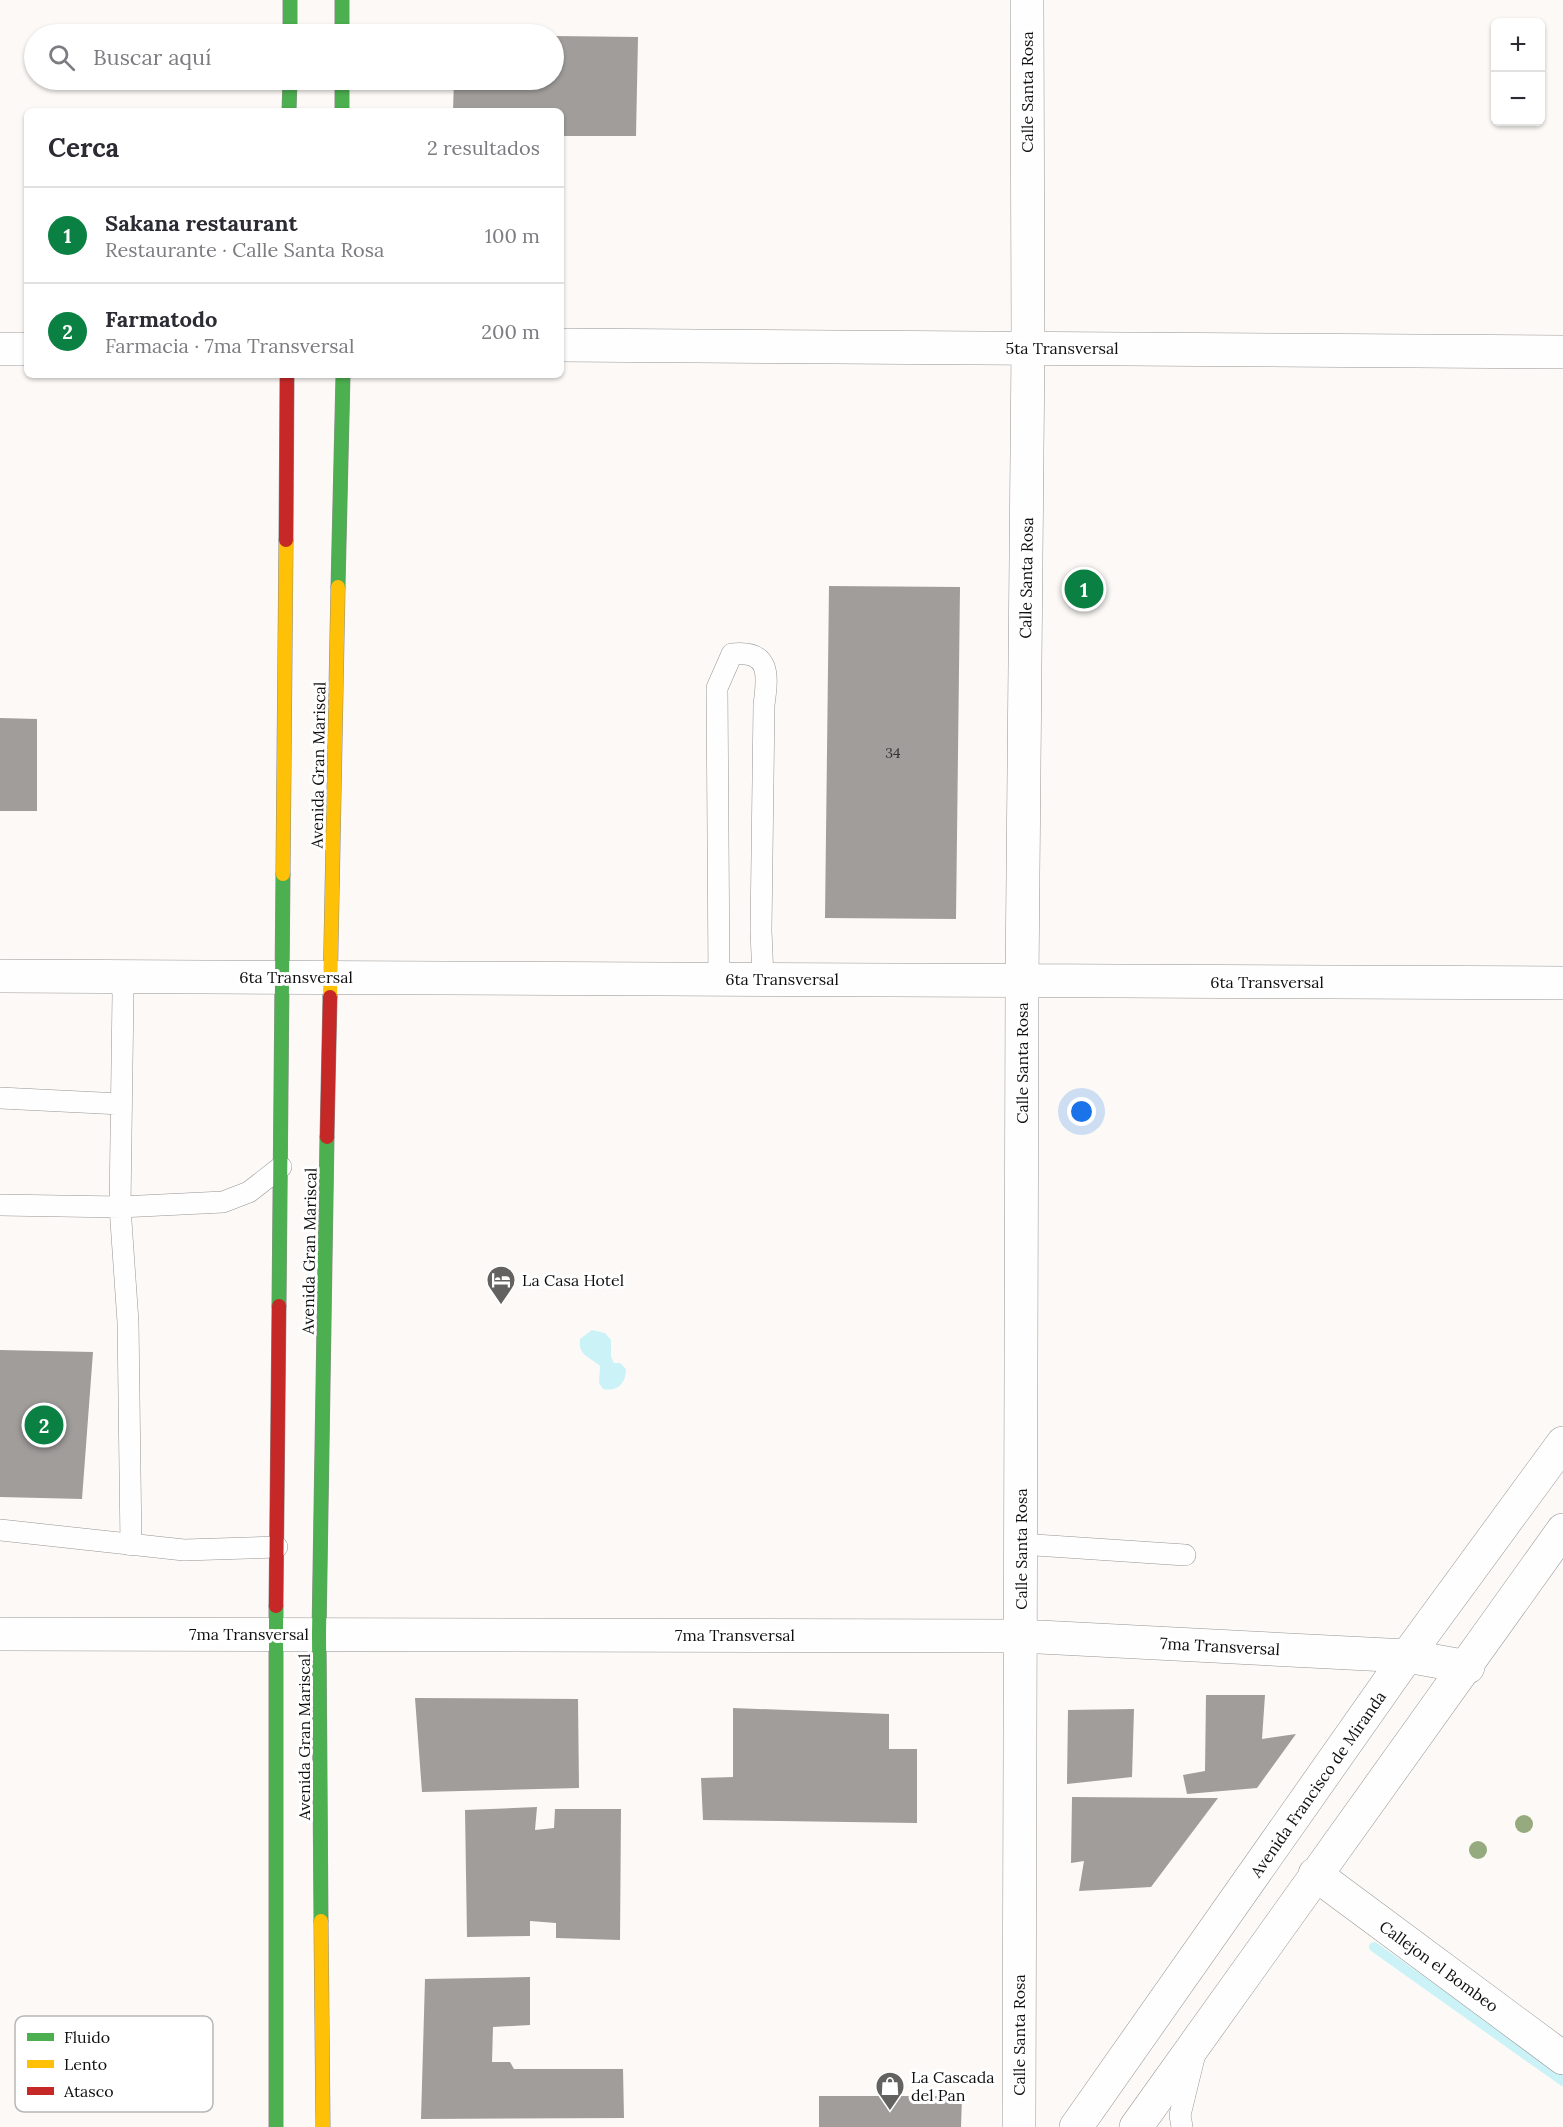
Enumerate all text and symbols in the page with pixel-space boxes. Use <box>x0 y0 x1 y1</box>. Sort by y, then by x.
map controls <box>1491 18 1545 126</box>
button: + <box>1491 18 1545 72</box>
search box <box>24 24 564 90</box>
street label: Calle Santa Rosa <box>1017 31 1037 153</box>
icon: search <box>45 41 78 74</box>
text: Buscar aquí <box>93 43 211 71</box>
button: − <box>1491 72 1545 126</box>
text: Cerca <box>48 131 119 164</box>
text: 2 resultados <box>427 135 540 160</box>
text: Sakana restaurant <box>105 209 298 237</box>
text: 1 <box>63 223 72 248</box>
text: 100 m <box>485 223 540 248</box>
text: Restaurante · Calle Santa Rosa <box>105 237 384 262</box>
text: Farmatodo <box>105 305 218 333</box>
text: 2 <box>62 319 73 344</box>
text: 200 m <box>481 319 540 344</box>
text: Farmacia · 7ma Transversal <box>105 333 354 358</box>
street label: 5ta Transversal <box>1005 338 1119 358</box>
street label: Calle Santa Rosa <box>1015 517 1037 639</box>
pin: 1 <box>1064 566 1104 612</box>
street label: Avenida Gran Mariscal <box>307 682 329 849</box>
house number: 34 <box>885 744 901 762</box>
street label: 6ta Transversal <box>239 967 353 987</box>
street label: 6ta Transversal <box>725 969 839 989</box>
street label: 6ta Transversal <box>1210 972 1324 992</box>
street label: Calle Santa Rosa <box>1012 1002 1032 1124</box>
your location <box>1067 1097 1096 1126</box>
street label: Avenida Gran Mariscal <box>298 1168 320 1335</box>
hotel icon: La Casa Hotel <box>485 1264 517 1306</box>
place label: La Casa Hotel <box>522 1270 624 1290</box>
pin: 2 <box>24 1402 63 1448</box>
street label: Calle Santa Rosa <box>1011 1488 1031 1610</box>
street label: 7ma Transversal <box>189 1624 309 1644</box>
street label: 7ma Transversal <box>675 1625 795 1645</box>
street label: 7ma Transversal <box>1160 1633 1280 1659</box>
street label: Avenida Gran Mariscal <box>294 1654 314 1821</box>
street label: Avenida Francisco de Miranda <box>1245 1687 1390 1882</box>
street label: Callejon el Bombeo <box>1376 1916 1502 2016</box>
street label: Calle Santa Rosa <box>1009 1974 1029 2096</box>
legend <box>15 2016 213 2112</box>
text: Fluido <box>64 2027 110 2047</box>
text: Lento <box>64 2054 107 2074</box>
place label: La Cascada del Pan <box>911 2067 994 2105</box>
shop icon: La Cascada del Pan <box>874 2070 906 2112</box>
text: Atasco <box>63 2081 114 2101</box>

